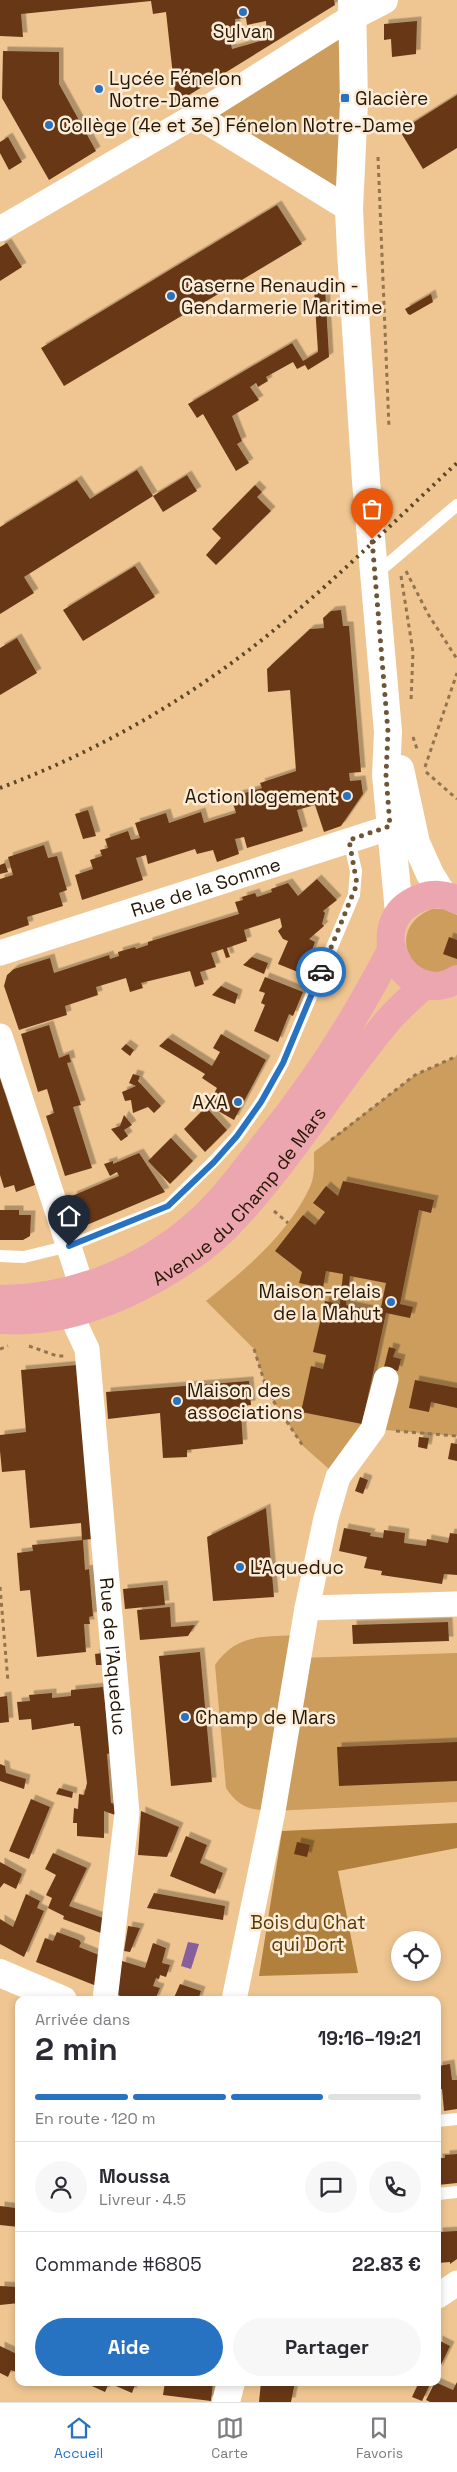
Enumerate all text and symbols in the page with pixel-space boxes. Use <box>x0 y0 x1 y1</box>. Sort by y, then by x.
marker: Sylvan <box>237 6 249 18</box>
place label: Sylvan <box>213 19 273 44</box>
place label: Lycée Fénelon Notre-Dame <box>109 66 242 113</box>
marker: Lycée Fénelon Notre-Dame <box>93 83 105 95</box>
place label: Glacière <box>355 86 428 111</box>
marker: Glacière <box>339 92 351 104</box>
place label: Collège (4e et 3e) Fénelon Notre-Dame <box>59 113 413 138</box>
marker: Collège (4e et 3e) Fénelon Notre-Dame <box>43 119 55 131</box>
place label: Caserne Renaudin - Gendarmerie Maritime <box>181 273 382 320</box>
marker: Caserne Renaudin - Gendarmerie Maritime <box>165 290 177 302</box>
pin <box>351 488 393 539</box>
icon: bag <box>358 495 386 523</box>
place label: Action logement <box>185 784 337 809</box>
marker: Action logement <box>341 790 353 802</box>
street label: Rue de la Somme <box>128 851 284 923</box>
courier <box>296 947 346 997</box>
icon: car <box>307 958 335 986</box>
place label: AXA <box>192 1090 228 1115</box>
marker: AXA <box>232 1096 244 1108</box>
street label: Avenue du Champ de Mars <box>148 1102 332 1291</box>
pin <box>48 1195 90 1246</box>
icon: home <box>55 1202 83 1230</box>
place label: Maison-relais de la Mahut <box>259 1279 381 1326</box>
marker: Maison-relais de la Mahut <box>385 1296 397 1308</box>
place label: Maison des associations <box>187 1378 303 1425</box>
marker: Maison des associations <box>171 1395 183 1407</box>
place label: L'Aqueduc <box>250 1555 344 1580</box>
marker: L'Aqueduc <box>234 1561 246 1573</box>
street label: Rue de l'Aqueduc <box>94 1576 132 1736</box>
place label: Champ de Mars <box>195 1705 336 1730</box>
marker: Champ de Mars <box>179 1711 191 1723</box>
park label: Bois du Chat qui Dort <box>250 1910 366 1957</box>
map controls <box>391 1931 441 1981</box>
button: locate <box>391 1931 441 1981</box>
text: Arrivée dans <box>35 2009 130 2030</box>
text: 19:16–19:21 <box>318 2026 421 2051</box>
text: 2 min <box>35 2029 118 2069</box>
text: En route · 120 m <box>35 2108 156 2129</box>
button: person <box>35 2161 87 2213</box>
button: chat <box>305 2161 357 2213</box>
button: phone <box>369 2161 421 2213</box>
text: Moussa <box>99 2164 170 2189</box>
text: Livreur · 4.5 <box>99 2189 186 2210</box>
text: Commande #6805 <box>35 2252 202 2277</box>
text: 22.83 € <box>352 2252 421 2277</box>
button: Aide <box>35 2318 223 2376</box>
button: Partager <box>233 2318 421 2376</box>
tab: Accueil <box>54 2414 103 2462</box>
tab: Carte <box>211 2414 248 2462</box>
tab: Favoris <box>356 2414 403 2462</box>

